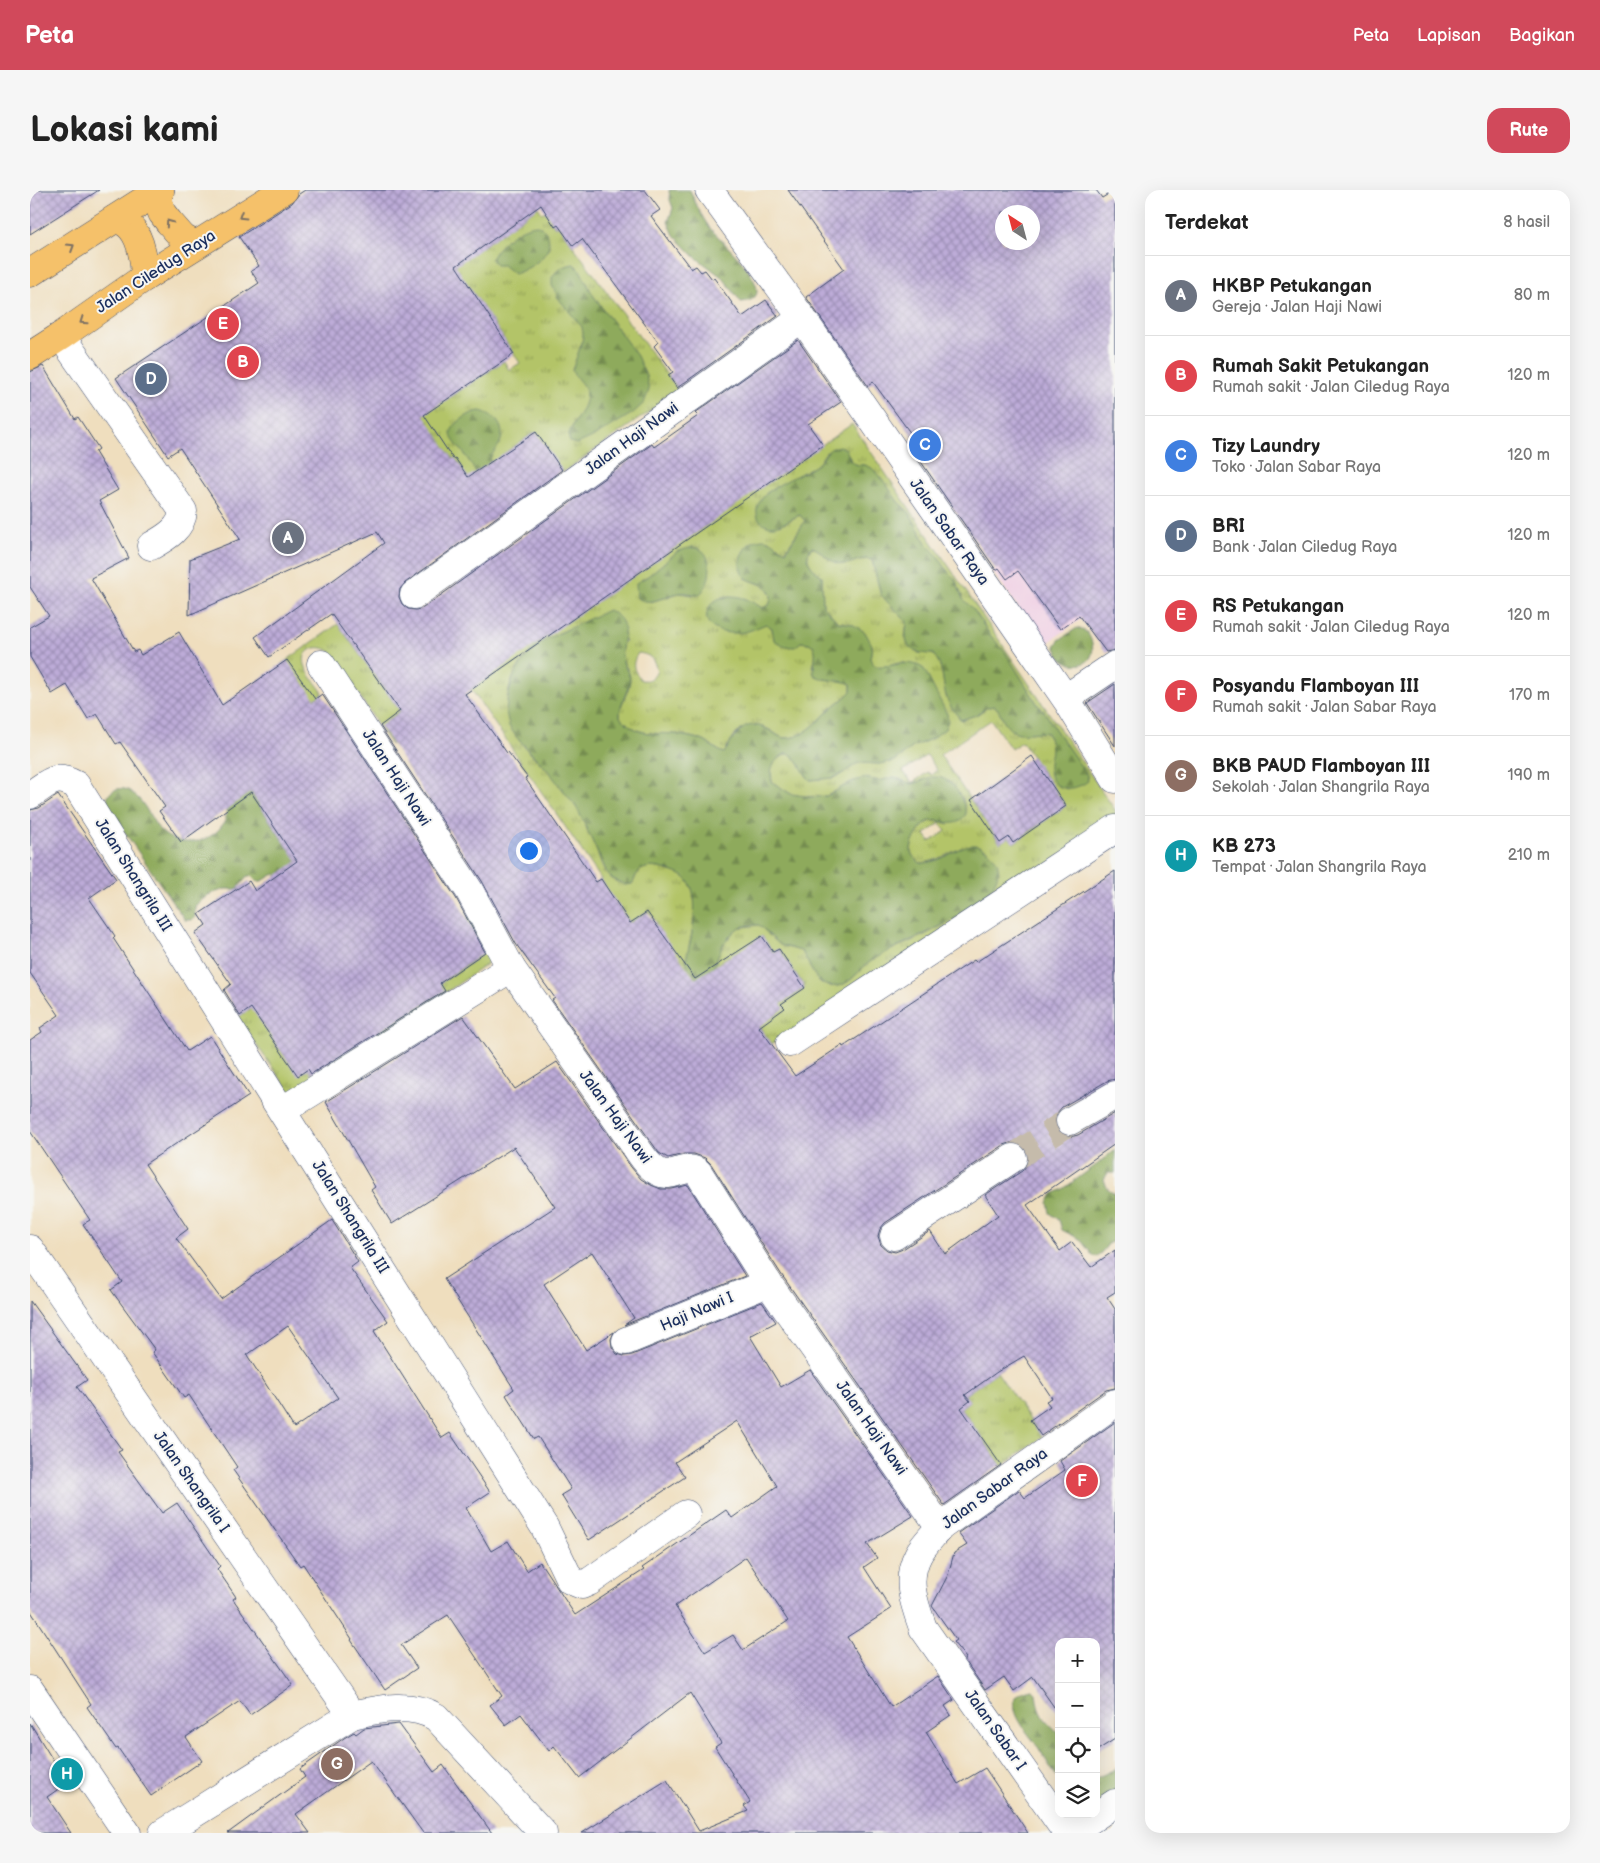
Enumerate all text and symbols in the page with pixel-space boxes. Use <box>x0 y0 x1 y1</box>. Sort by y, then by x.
text: Peta <box>25 21 74 50</box>
text: Peta <box>1353 25 1389 46</box>
text: Lapisan <box>1417 25 1481 46</box>
text: Bagikan <box>1509 25 1575 46</box>
button: Rute <box>1487 108 1570 153</box>
text: Lokasi kami <box>30 109 219 152</box>
north arrow <box>995 205 1040 250</box>
one-way arrow <box>239 210 248 219</box>
text: Terdekat <box>1165 210 1249 235</box>
text: 8 hasil <box>1503 213 1550 232</box>
one-way arrow <box>166 219 175 229</box>
street label: Jalan Ciledug Raya <box>93 226 219 318</box>
one-way arrow <box>66 244 75 254</box>
text: HKBP Petukangan <box>1212 275 1372 298</box>
text: A <box>1176 286 1186 305</box>
text: 80 m <box>1514 286 1550 305</box>
text: Gereja · Jalan Haji Nawi <box>1212 298 1382 317</box>
pin: E <box>207 305 239 343</box>
one-way arrow <box>80 315 89 323</box>
pin: B <box>227 343 259 381</box>
text: Rumah Sakit Petukangan <box>1212 355 1429 378</box>
pin: D <box>135 360 167 398</box>
text: B <box>1175 366 1187 385</box>
text: 120 m <box>1507 366 1550 385</box>
text: Rumah sakit · Jalan Ciledug Raya <box>1212 378 1450 397</box>
street label: Jalan Haji Nawi <box>581 399 683 479</box>
pin: C <box>909 426 941 464</box>
text: Tizy Laundry <box>1212 435 1320 458</box>
text: C <box>1175 446 1187 465</box>
text: 120 m <box>1507 446 1550 465</box>
text: Toko · Jalan Sabar Raya <box>1212 458 1381 477</box>
street label: Jalan Sabar Raya <box>905 475 993 589</box>
text: BRI <box>1212 515 1245 538</box>
pin: A <box>272 519 304 557</box>
text: D <box>1175 526 1187 545</box>
text: 120 m <box>1507 526 1550 545</box>
text: Bank · Jalan Ciledug Raya <box>1212 538 1397 557</box>
text: RS Petukangan <box>1212 595 1344 618</box>
text: E <box>1176 606 1186 625</box>
text: 120 m <box>1507 606 1550 625</box>
text: Rumah sakit · Jalan Ciledug Raya <box>1212 618 1450 637</box>
text: Posyandu Flamboyan III <box>1212 675 1419 698</box>
text: F <box>1176 686 1186 705</box>
text: 170 m <box>1509 686 1550 705</box>
text: Rumah sakit · Jalan Sabar Raya <box>1212 698 1437 717</box>
street label: Jalan Haji Nawi <box>358 726 434 830</box>
text: BKB PAUD Flamboyan III <box>1212 755 1430 778</box>
text: G <box>1175 766 1187 785</box>
text: 190 m <box>1508 766 1550 785</box>
text: Sekolah · Jalan Shangrila Raya <box>1212 778 1430 797</box>
street label: Jalan Shangrila III <box>91 815 175 935</box>
text: KB 273 <box>1212 835 1276 858</box>
your location <box>516 838 542 864</box>
text: H <box>1175 846 1187 865</box>
text: 210 m <box>1508 846 1550 865</box>
text: Tempat · Jalan Shangrila Raya <box>1212 858 1427 877</box>
street label: Jalan Haji Nawi <box>575 1066 655 1168</box>
street label: Jalan Shangrila III <box>308 1157 392 1277</box>
street label: Haji Nawi I <box>658 1288 736 1336</box>
street label: Jalan Haji Nawi <box>831 1377 911 1479</box>
street label: Jalan Shangrila I <box>149 1427 233 1537</box>
street label: Jalan Sabar Raya <box>939 1444 1051 1534</box>
pin: F <box>1066 1462 1098 1500</box>
map controls <box>1055 1638 1100 1818</box>
button: + <box>1055 1638 1100 1683</box>
button: − <box>1055 1683 1100 1728</box>
street label: Jalan Sabar I <box>960 1686 1030 1774</box>
button: locate <box>1055 1728 1100 1773</box>
pin: G <box>321 1745 353 1783</box>
pin: H <box>51 1755 83 1793</box>
button: layers <box>1055 1773 1100 1818</box>

